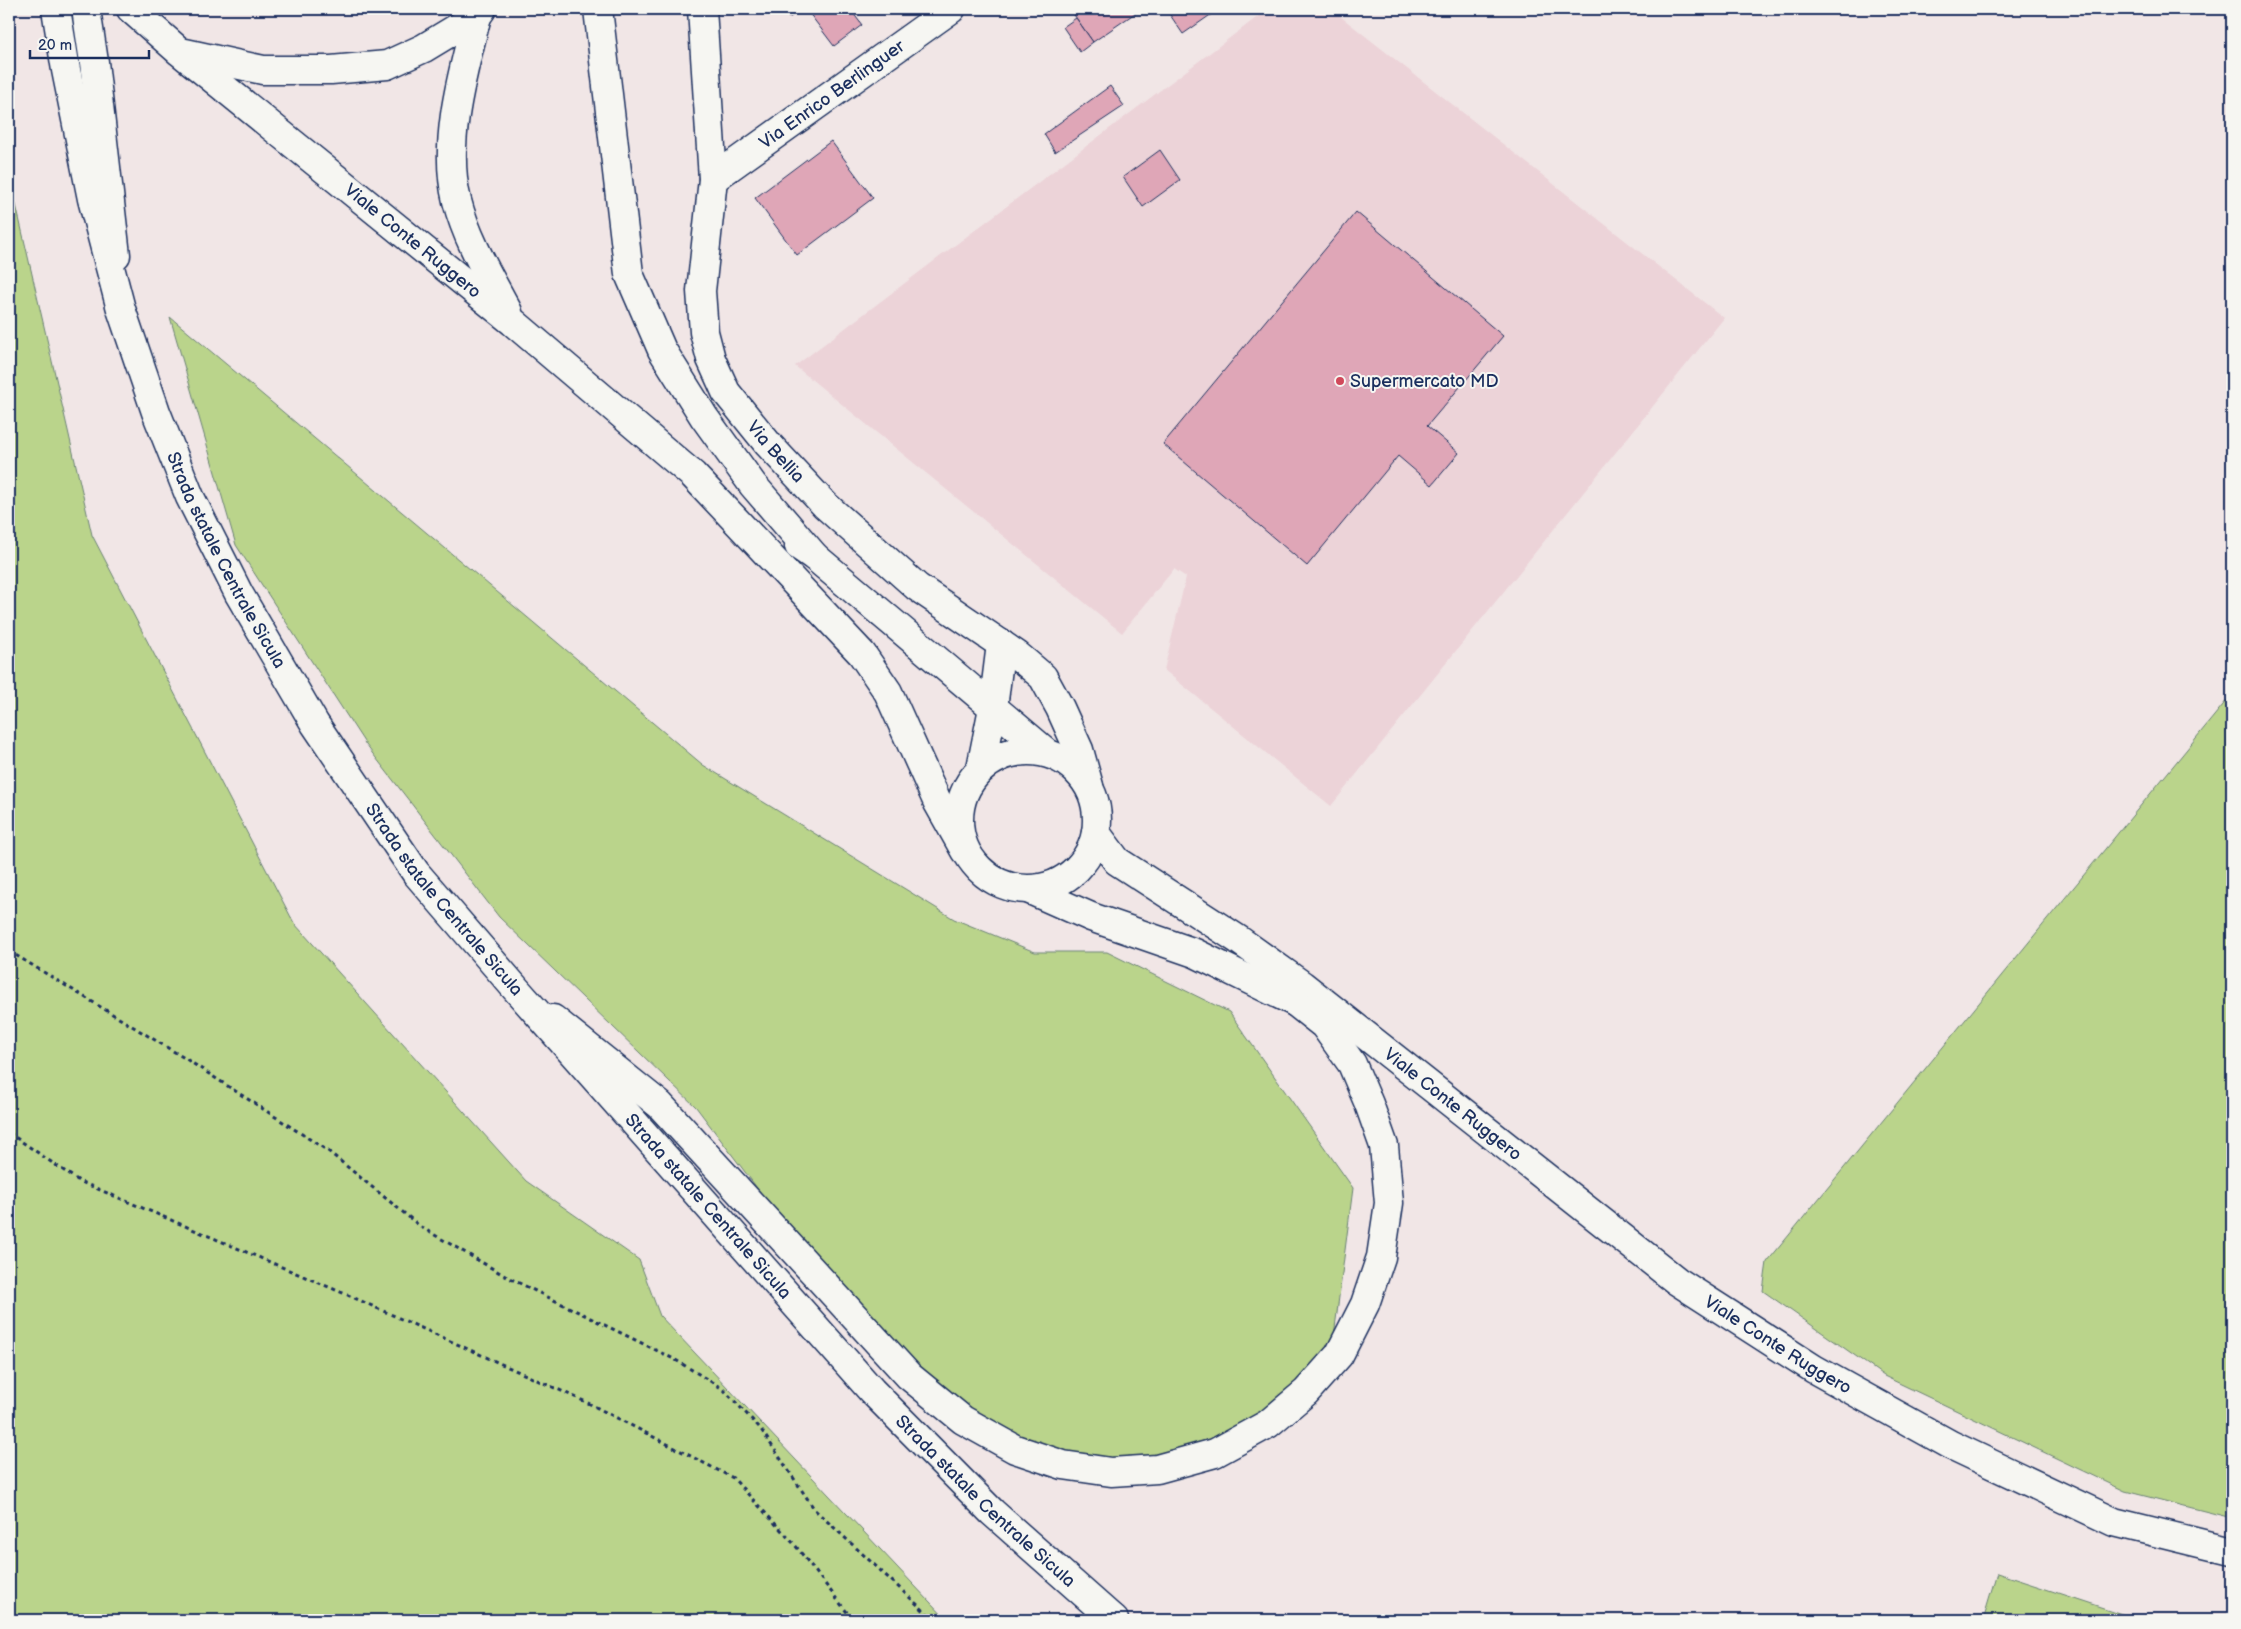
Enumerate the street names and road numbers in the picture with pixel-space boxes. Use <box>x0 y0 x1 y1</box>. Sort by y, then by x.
street label: Via Enrico Berlinguer <box>755 35 909 153</box>
street label: Viale Conte Ruggero <box>340 180 485 303</box>
street label: Via Bellia <box>742 417 809 487</box>
street label: Strada statale Centrale Sicula <box>162 449 290 672</box>
street label: Strada statale Centrale Sicula <box>361 800 527 1000</box>
street label: Viale Conte Ruggero <box>1380 1044 1526 1165</box>
street label: Strada statale Centrale Sicula <box>620 1110 795 1303</box>
street label: Viale Conte Ruggero <box>1700 1291 1855 1399</box>
street label: Strada statale Centrale Sicula <box>891 1411 1079 1592</box>

